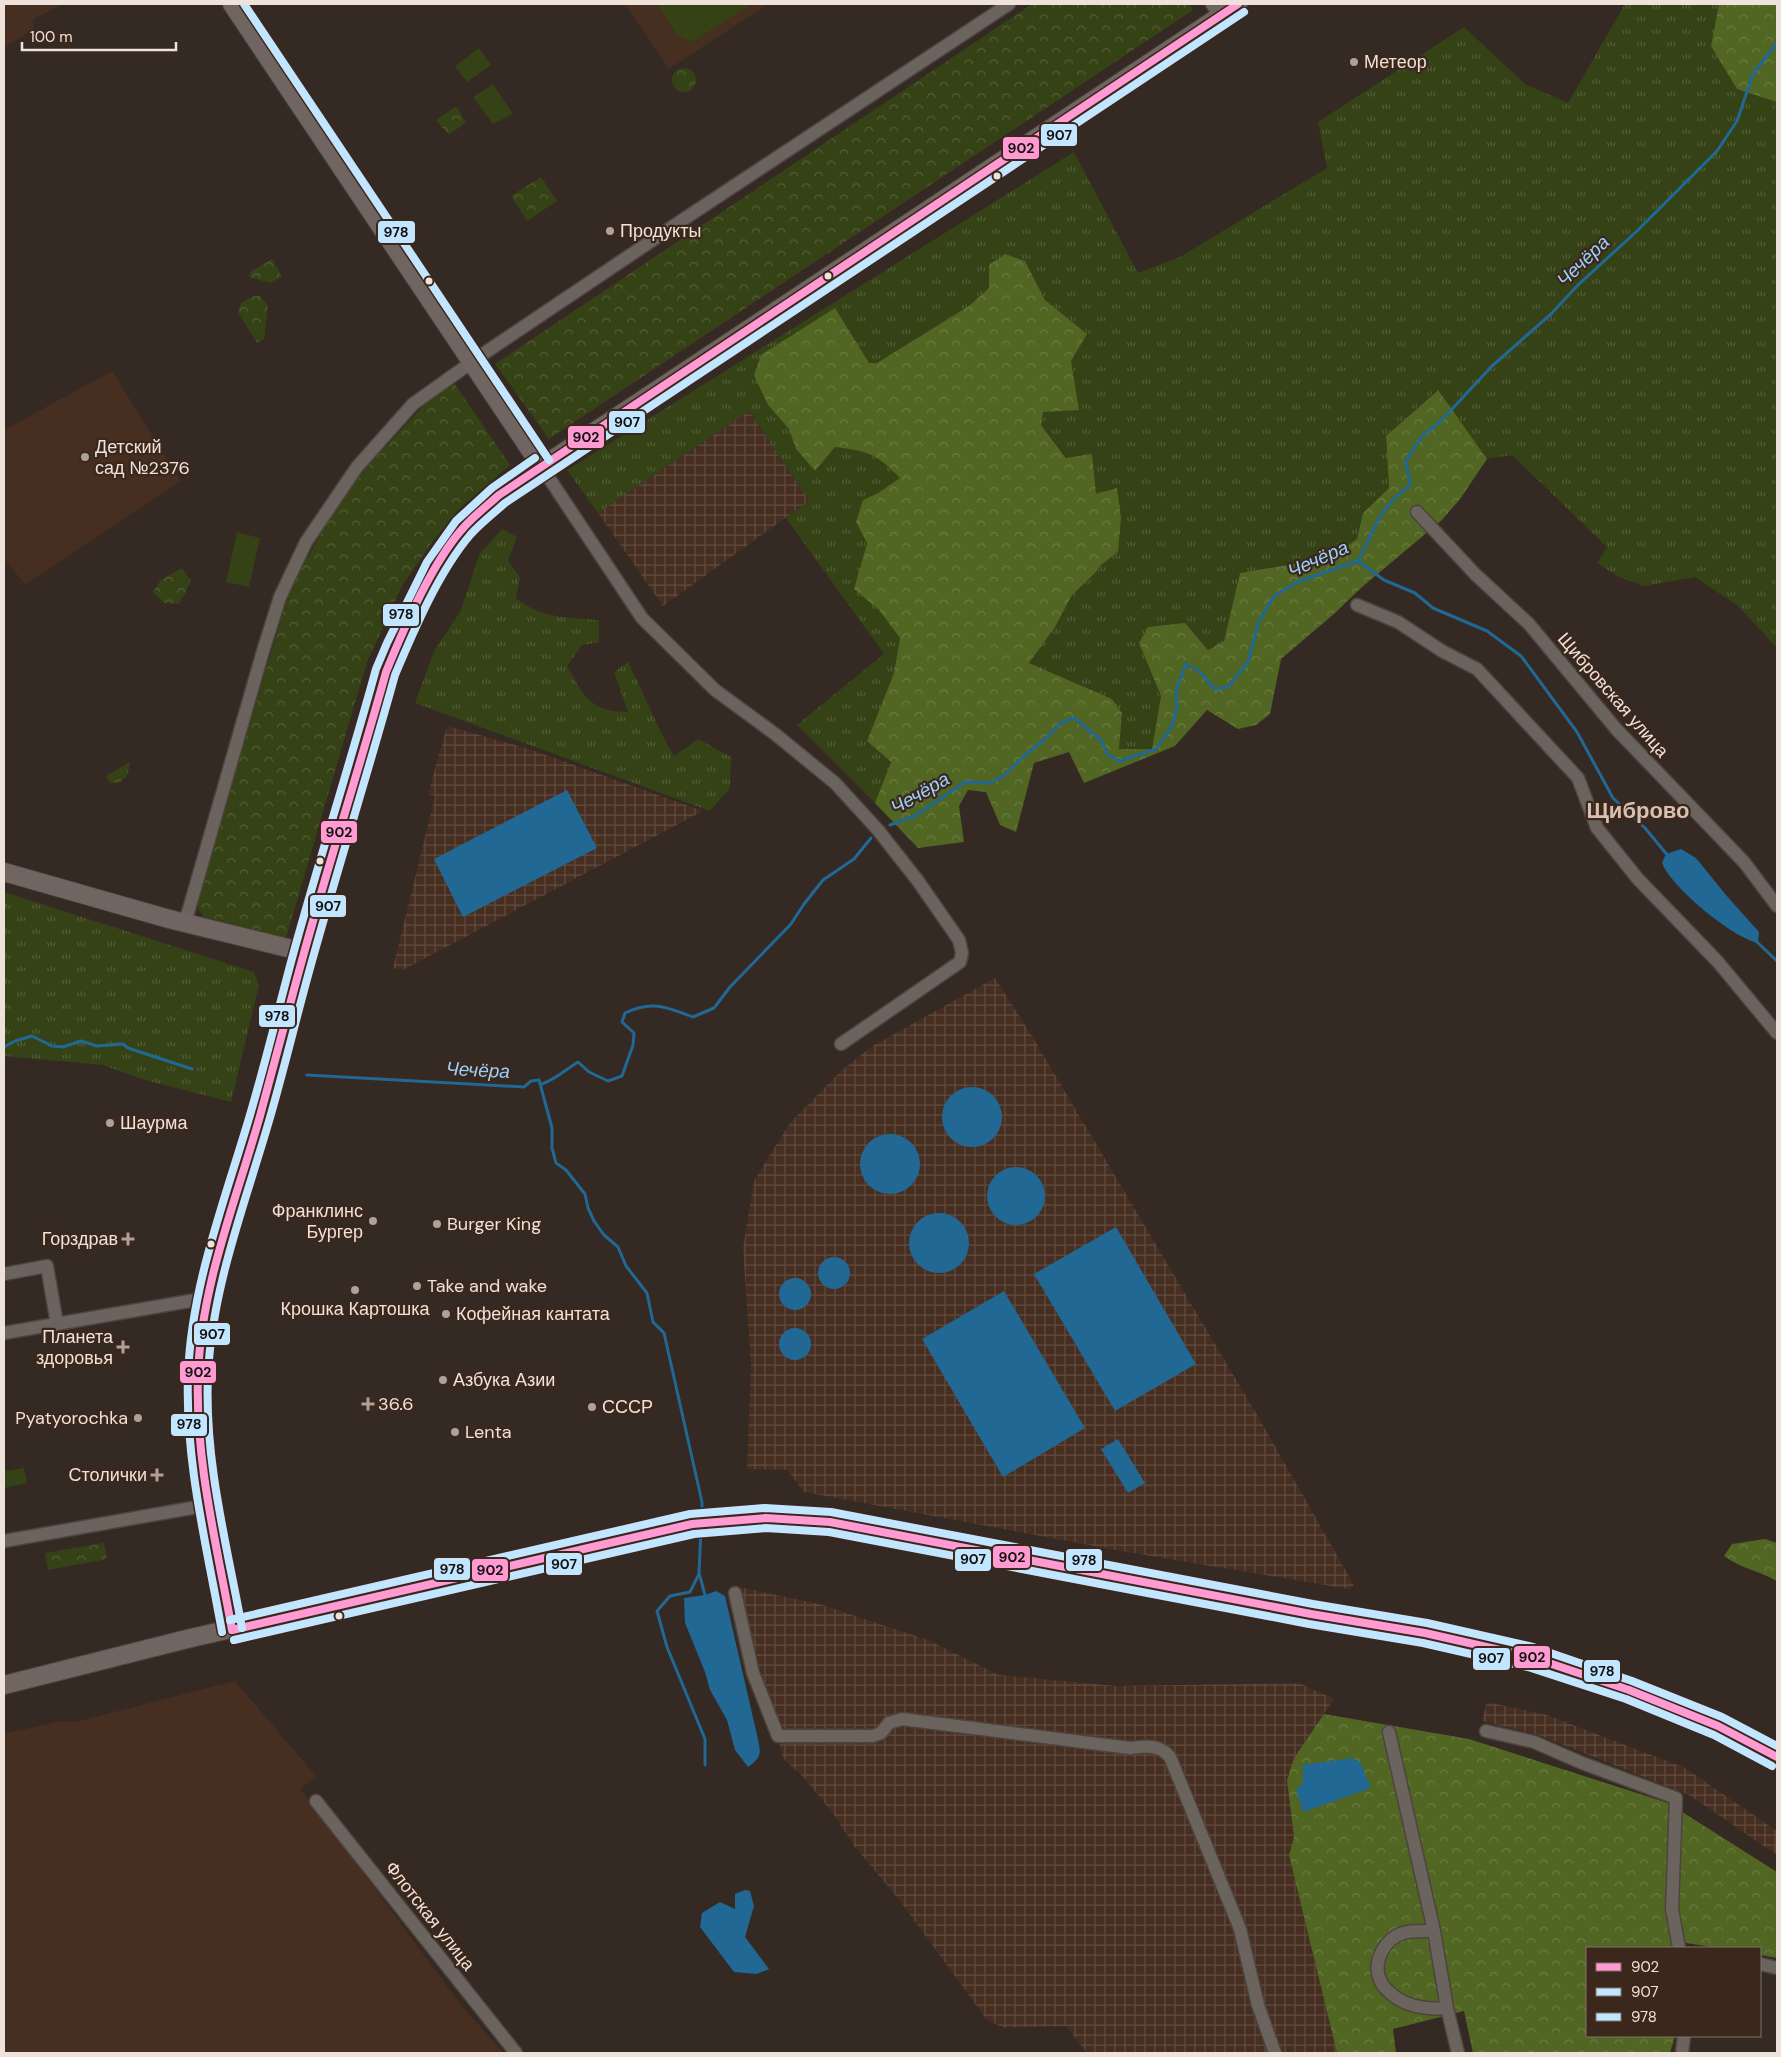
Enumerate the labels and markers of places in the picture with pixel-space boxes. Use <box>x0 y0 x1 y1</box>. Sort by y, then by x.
place label: Метеор <box>1364 50 1427 74</box>
marker: Метеор <box>1348 56 1360 68</box>
unlabelled marker <box>992 171 1002 181</box>
place label: Продукты <box>620 219 701 243</box>
marker: Продукты <box>604 225 616 237</box>
unlabelled marker <box>823 271 833 281</box>
unlabelled marker <box>424 276 434 286</box>
place label: Детский сад №2376 <box>95 435 190 480</box>
marker: Детский сад №2376 <box>79 451 91 463</box>
unlabelled marker <box>315 856 325 866</box>
place label: Шаурма <box>120 1111 188 1135</box>
marker: Шаурма <box>104 1117 116 1129</box>
place label: Франклинс Бургер <box>272 1199 363 1244</box>
place label: Burger King <box>447 1212 541 1236</box>
marker: Франклинс Бургер <box>367 1215 379 1227</box>
marker: Burger King <box>431 1218 443 1230</box>
place label: Горздрав <box>42 1227 118 1251</box>
marker: Горздрав <box>122 1233 134 1245</box>
unlabelled marker <box>206 1239 216 1249</box>
place label: Take and wake <box>427 1274 547 1298</box>
marker: Take and wake <box>411 1280 423 1292</box>
marker: Крошка Картошка <box>349 1284 361 1296</box>
place label: Крошка Картошка <box>281 1297 430 1321</box>
place label: Кофейная кантата <box>456 1302 611 1326</box>
marker: Кофейная кантата <box>440 1308 452 1320</box>
place label: Планета здоровья <box>36 1325 114 1370</box>
marker: Планета здоровья <box>117 1341 129 1353</box>
place label: Азбука Азии <box>453 1368 555 1392</box>
marker: Азбука Азии <box>437 1374 449 1386</box>
place label: 36.6 <box>378 1392 414 1416</box>
place label: СССР <box>602 1395 653 1419</box>
marker: 36.6 <box>362 1398 374 1410</box>
marker: СССР <box>586 1401 598 1413</box>
place label: Pyatyorochka <box>15 1406 128 1430</box>
marker: Pyatyorochka <box>132 1412 144 1424</box>
place label: Lenta <box>465 1420 512 1444</box>
marker: Lenta <box>449 1426 461 1438</box>
place label: Столички <box>68 1463 147 1487</box>
marker: Столички <box>151 1469 163 1481</box>
unlabelled marker <box>334 1611 344 1621</box>

